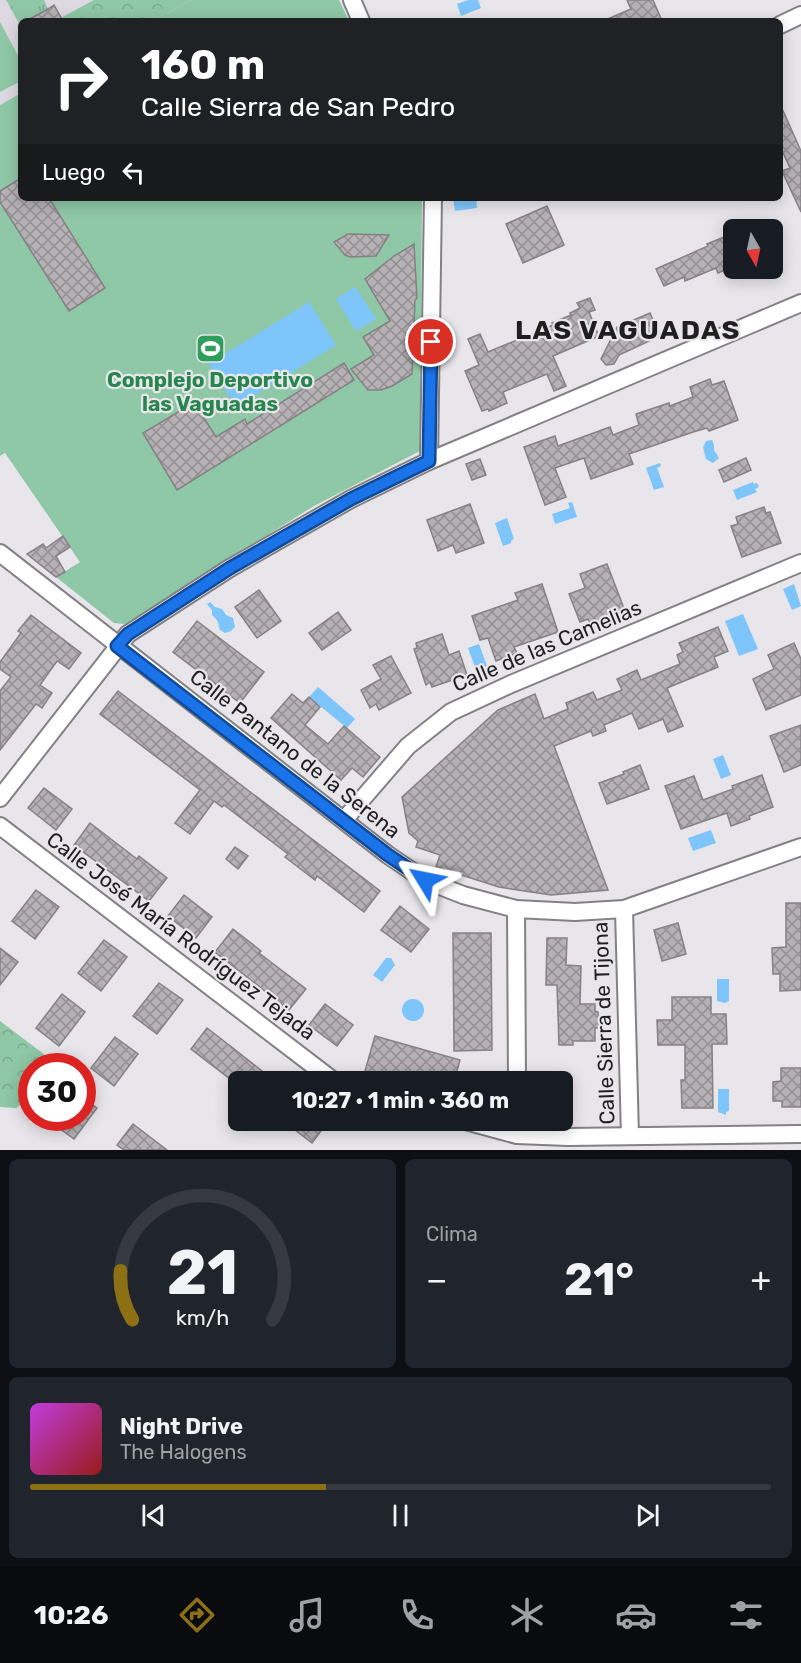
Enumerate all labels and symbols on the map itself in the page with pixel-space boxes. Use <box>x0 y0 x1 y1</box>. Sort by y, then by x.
north arrow <box>723 219 783 279</box>
district label: LAS VAGUADAS <box>515 314 741 346</box>
pin <box>405 316 456 367</box>
sports icon: Complejo Deportivo las Vaguadas <box>194 333 226 365</box>
place label: Complejo Deportivo las Vaguadas <box>107 367 313 416</box>
street label: Calle de las Camelias <box>448 594 645 697</box>
street label: Calle Pantano de la Serena <box>185 664 405 843</box>
street label: Calle José María Rodríguez Tejada <box>42 826 321 1045</box>
position arrow <box>393 848 457 912</box>
street label: Calle Sierra de Tijona <box>587 921 620 1125</box>
speed limit sign: 30 <box>18 1053 96 1131</box>

